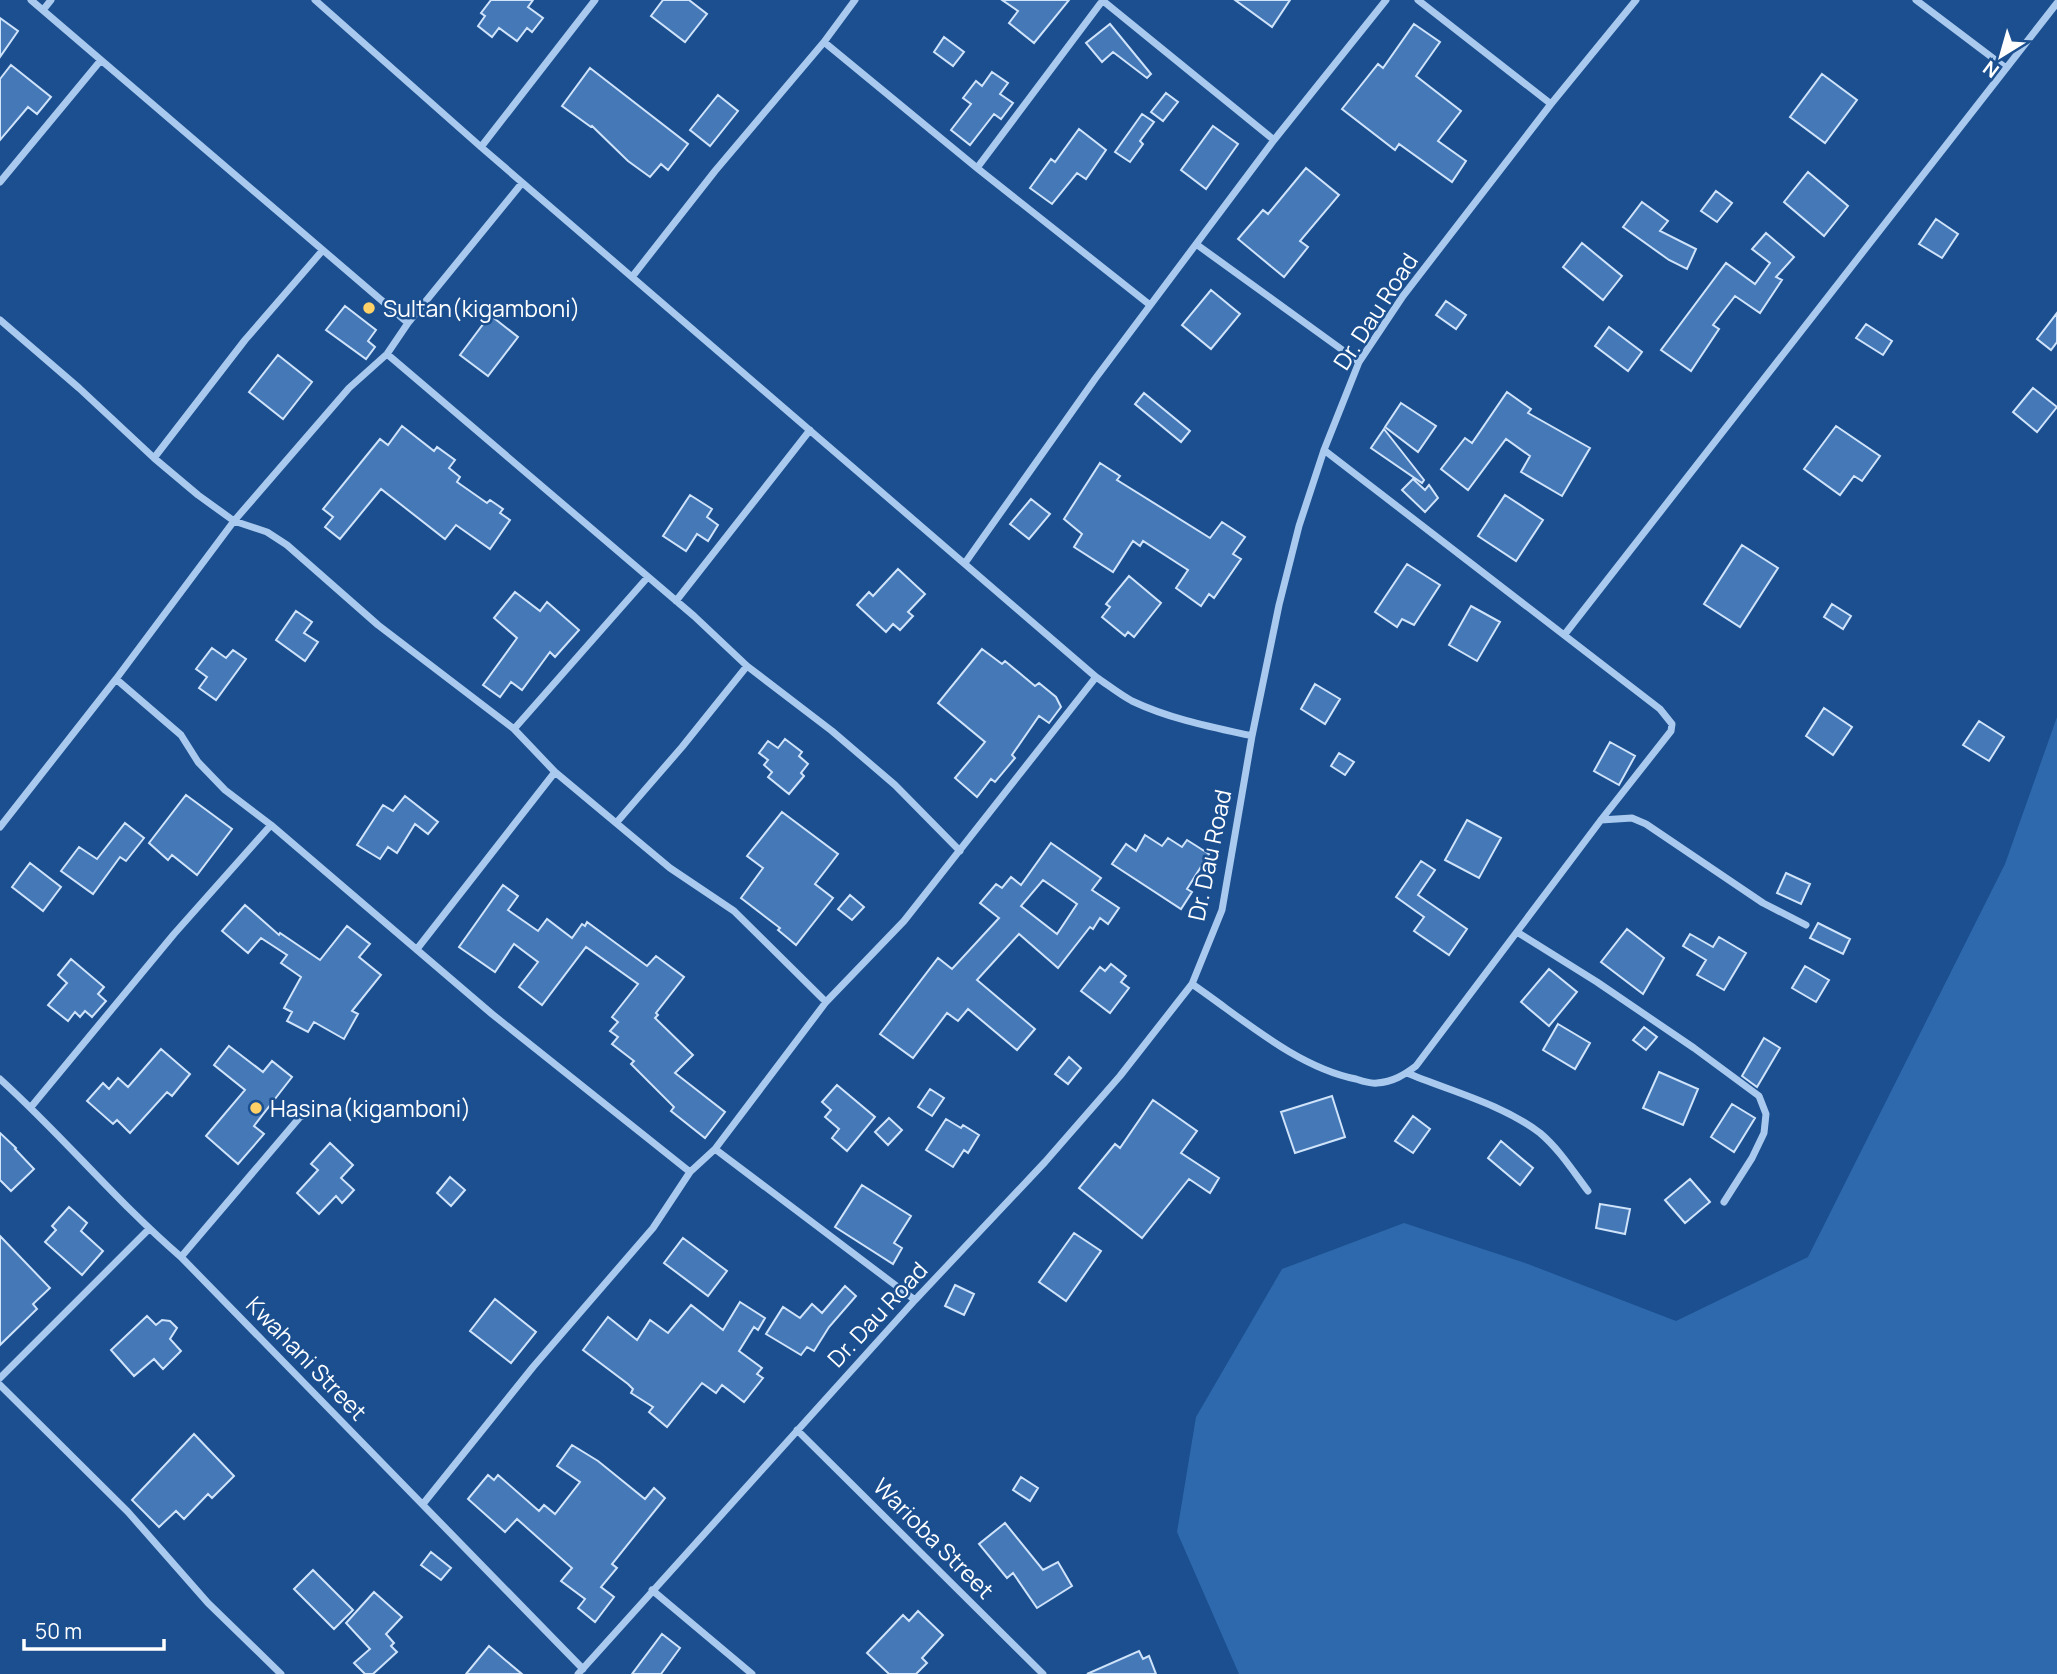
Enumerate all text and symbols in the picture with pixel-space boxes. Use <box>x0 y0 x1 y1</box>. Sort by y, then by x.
north arrow <box>1966 21 2036 91</box>
text: N <box>1977 55 2004 84</box>
street label: Dr. Dau Road <box>1325 246 1425 376</box>
place label: Sultan(kigamboni) <box>383 292 580 324</box>
marker: Sultan(kigamboni) <box>361 300 377 316</box>
street label: Dr. Dau Road <box>1179 786 1239 924</box>
place label: Hasina(kigamboni) <box>270 1092 471 1124</box>
marker: Hasina(kigamboni) <box>248 1100 264 1116</box>
street label: Dr. Dau Road <box>820 1254 934 1374</box>
street label: Kwahani Street <box>240 1289 374 1427</box>
street label: Warioba Street <box>866 1470 1002 1606</box>
scale bar <box>24 1608 164 1652</box>
text: 50 m <box>35 1617 82 1645</box>

